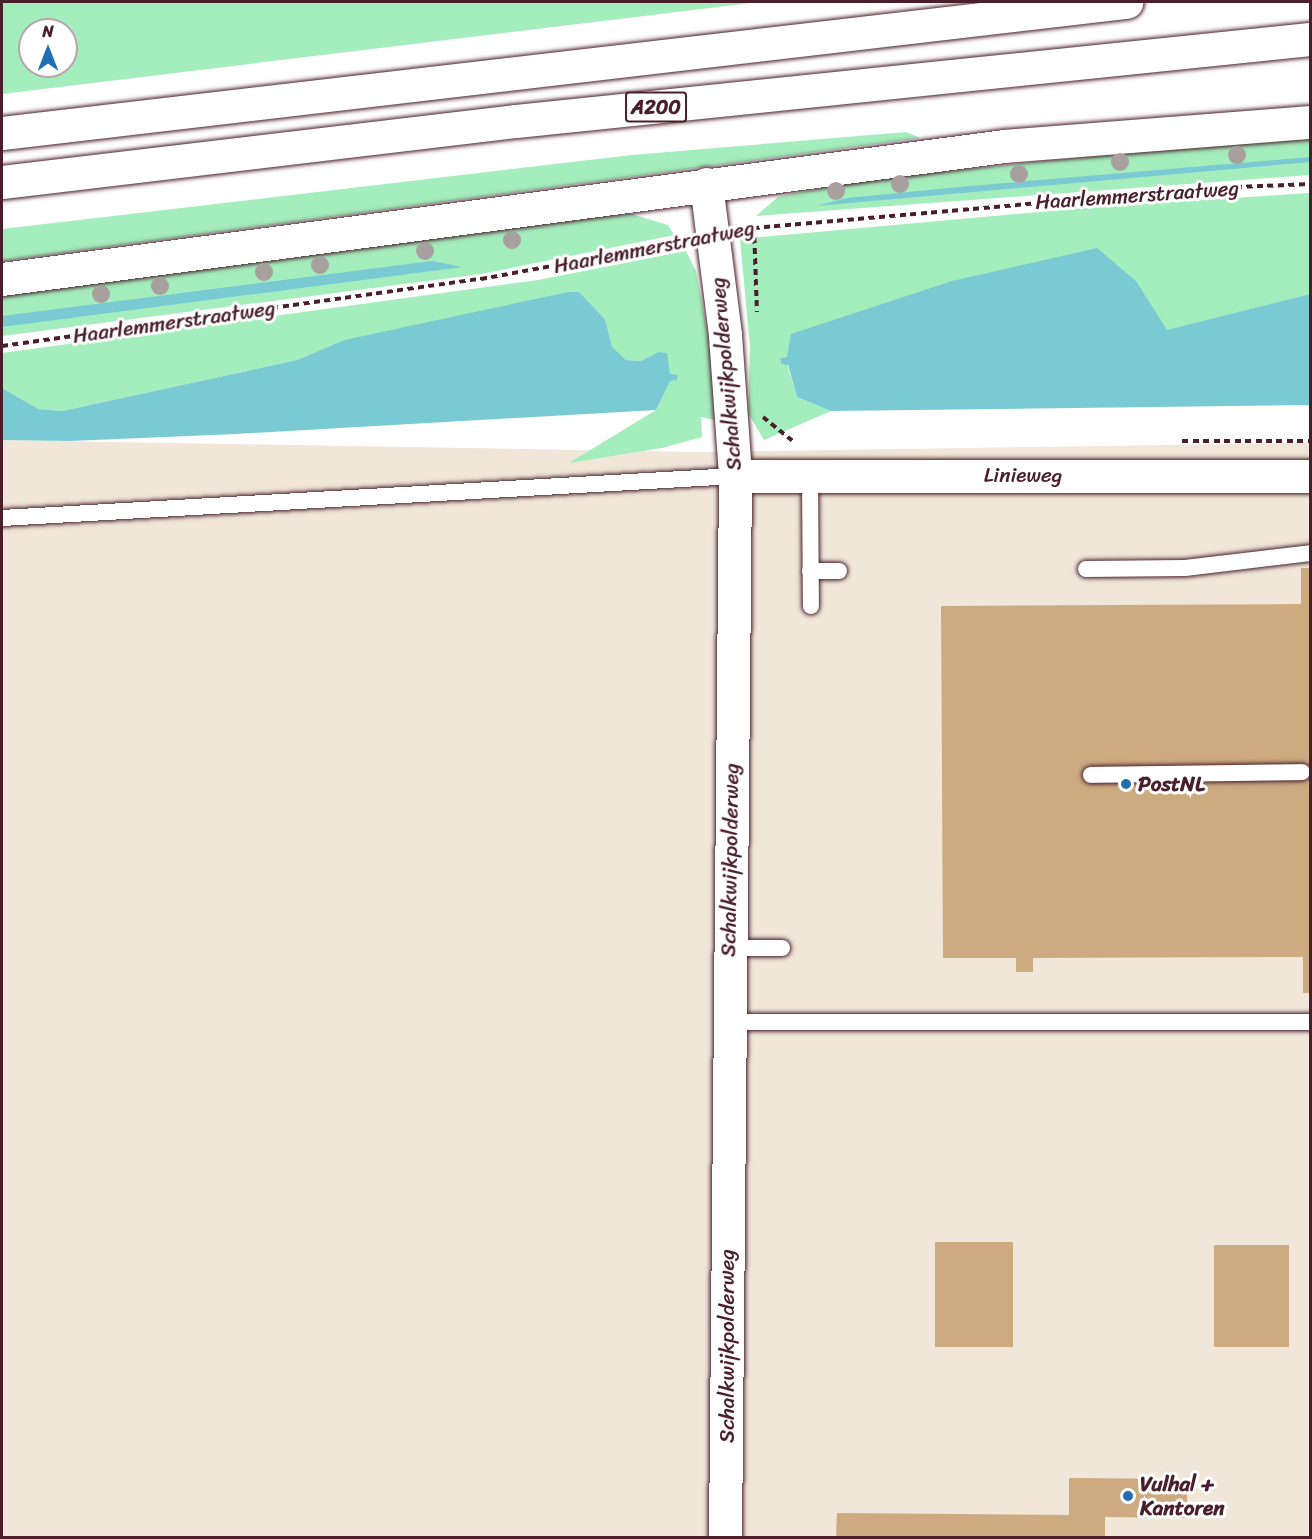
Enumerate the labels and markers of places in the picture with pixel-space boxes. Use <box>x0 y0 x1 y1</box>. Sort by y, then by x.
place label: PostNL <box>1138 771 1205 797</box>
marker: PostNL <box>1119 777 1133 791</box>
place label: Vulhal + Kantoren <box>1140 1471 1225 1521</box>
marker: Vulhal + Kantoren <box>1121 1489 1135 1503</box>

